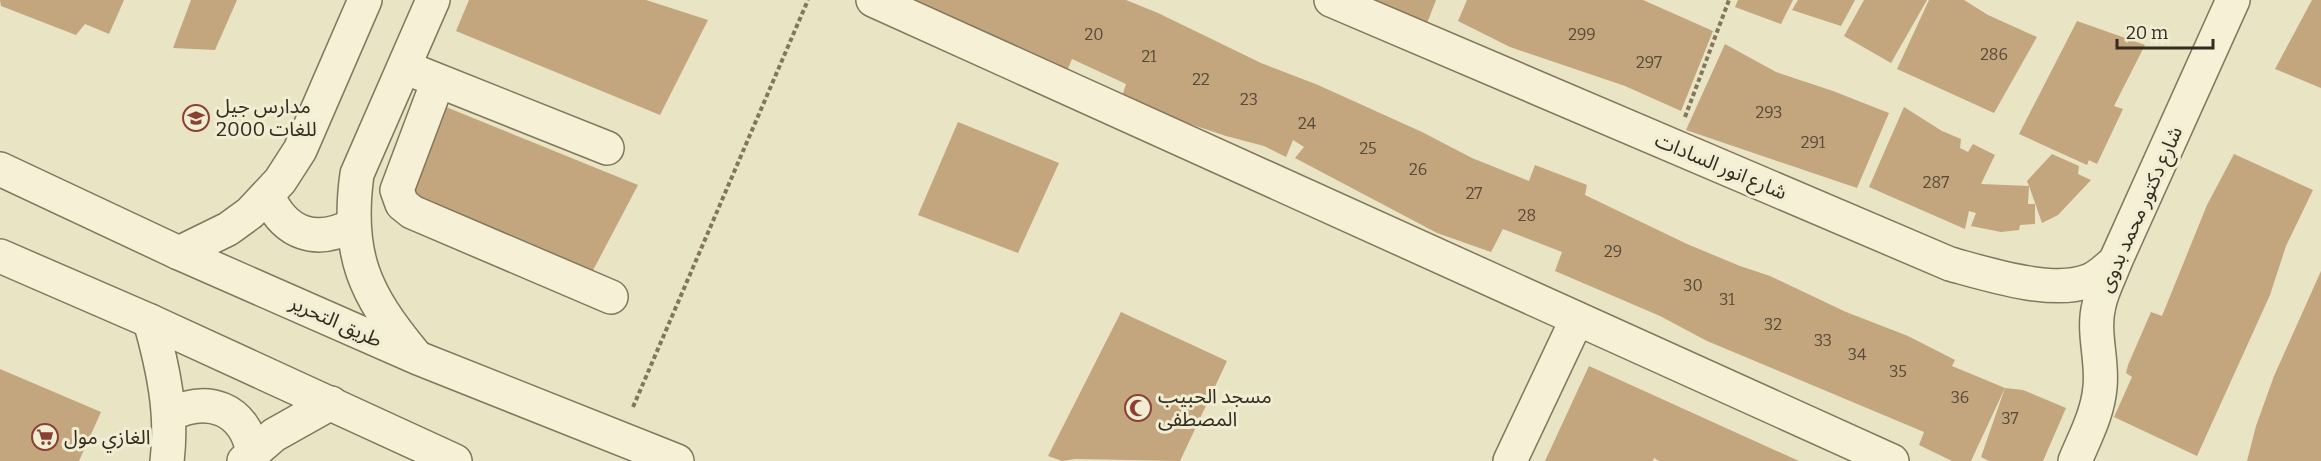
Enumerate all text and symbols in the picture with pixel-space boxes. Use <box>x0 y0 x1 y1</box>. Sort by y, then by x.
scale bar <box>2117 12 2213 50</box>
text: 20 m <box>2126 22 2168 44</box>
house number: 20 <box>1085 25 1103 44</box>
house number: 299 <box>1568 25 1596 44</box>
house number: 286 <box>1980 45 2008 64</box>
house number: 21 <box>1141 47 1157 66</box>
house number: 297 <box>1636 53 1662 72</box>
house number: 22 <box>1192 70 1210 89</box>
house number: 23 <box>1240 90 1258 109</box>
place label: مدارس جيل 2000 للغات <box>216 94 317 141</box>
school or university icon: مدارس جيل 2000 للغات <box>181 103 211 133</box>
house number: 293 <box>1756 103 1782 122</box>
house number: 24 <box>1298 114 1317 133</box>
street label: شارع دكتور محمد بدوى <box>2093 123 2190 297</box>
street label: شارع انور السادات <box>1650 127 1791 207</box>
house number: 291 <box>1801 133 1826 152</box>
house number: 25 <box>1359 139 1377 158</box>
house number: 26 <box>1409 160 1427 179</box>
house number: 287 <box>1923 173 1949 192</box>
house number: 27 <box>1466 184 1482 203</box>
house number: 28 <box>1518 206 1536 225</box>
house number: 29 <box>1604 242 1622 261</box>
house number: 30 <box>1683 276 1703 295</box>
street label: طريق التحرير <box>285 290 386 353</box>
house number: 31 <box>1719 290 1735 309</box>
house number: 32 <box>1764 315 1782 334</box>
house number: 33 <box>1814 331 1832 350</box>
house number: 34 <box>1848 345 1867 364</box>
house number: 35 <box>1889 362 1907 381</box>
place label: مسجد الحبيب المصطفى <box>1158 384 1272 431</box>
house number: 36 <box>1951 388 1969 407</box>
mosque icon: مسجد الحبيب المصطفى <box>1123 393 1153 423</box>
house number: 37 <box>2001 409 2019 428</box>
supermarket icon: الغازي مول <box>30 422 60 452</box>
place label: الغازي مول <box>64 425 151 453</box>

